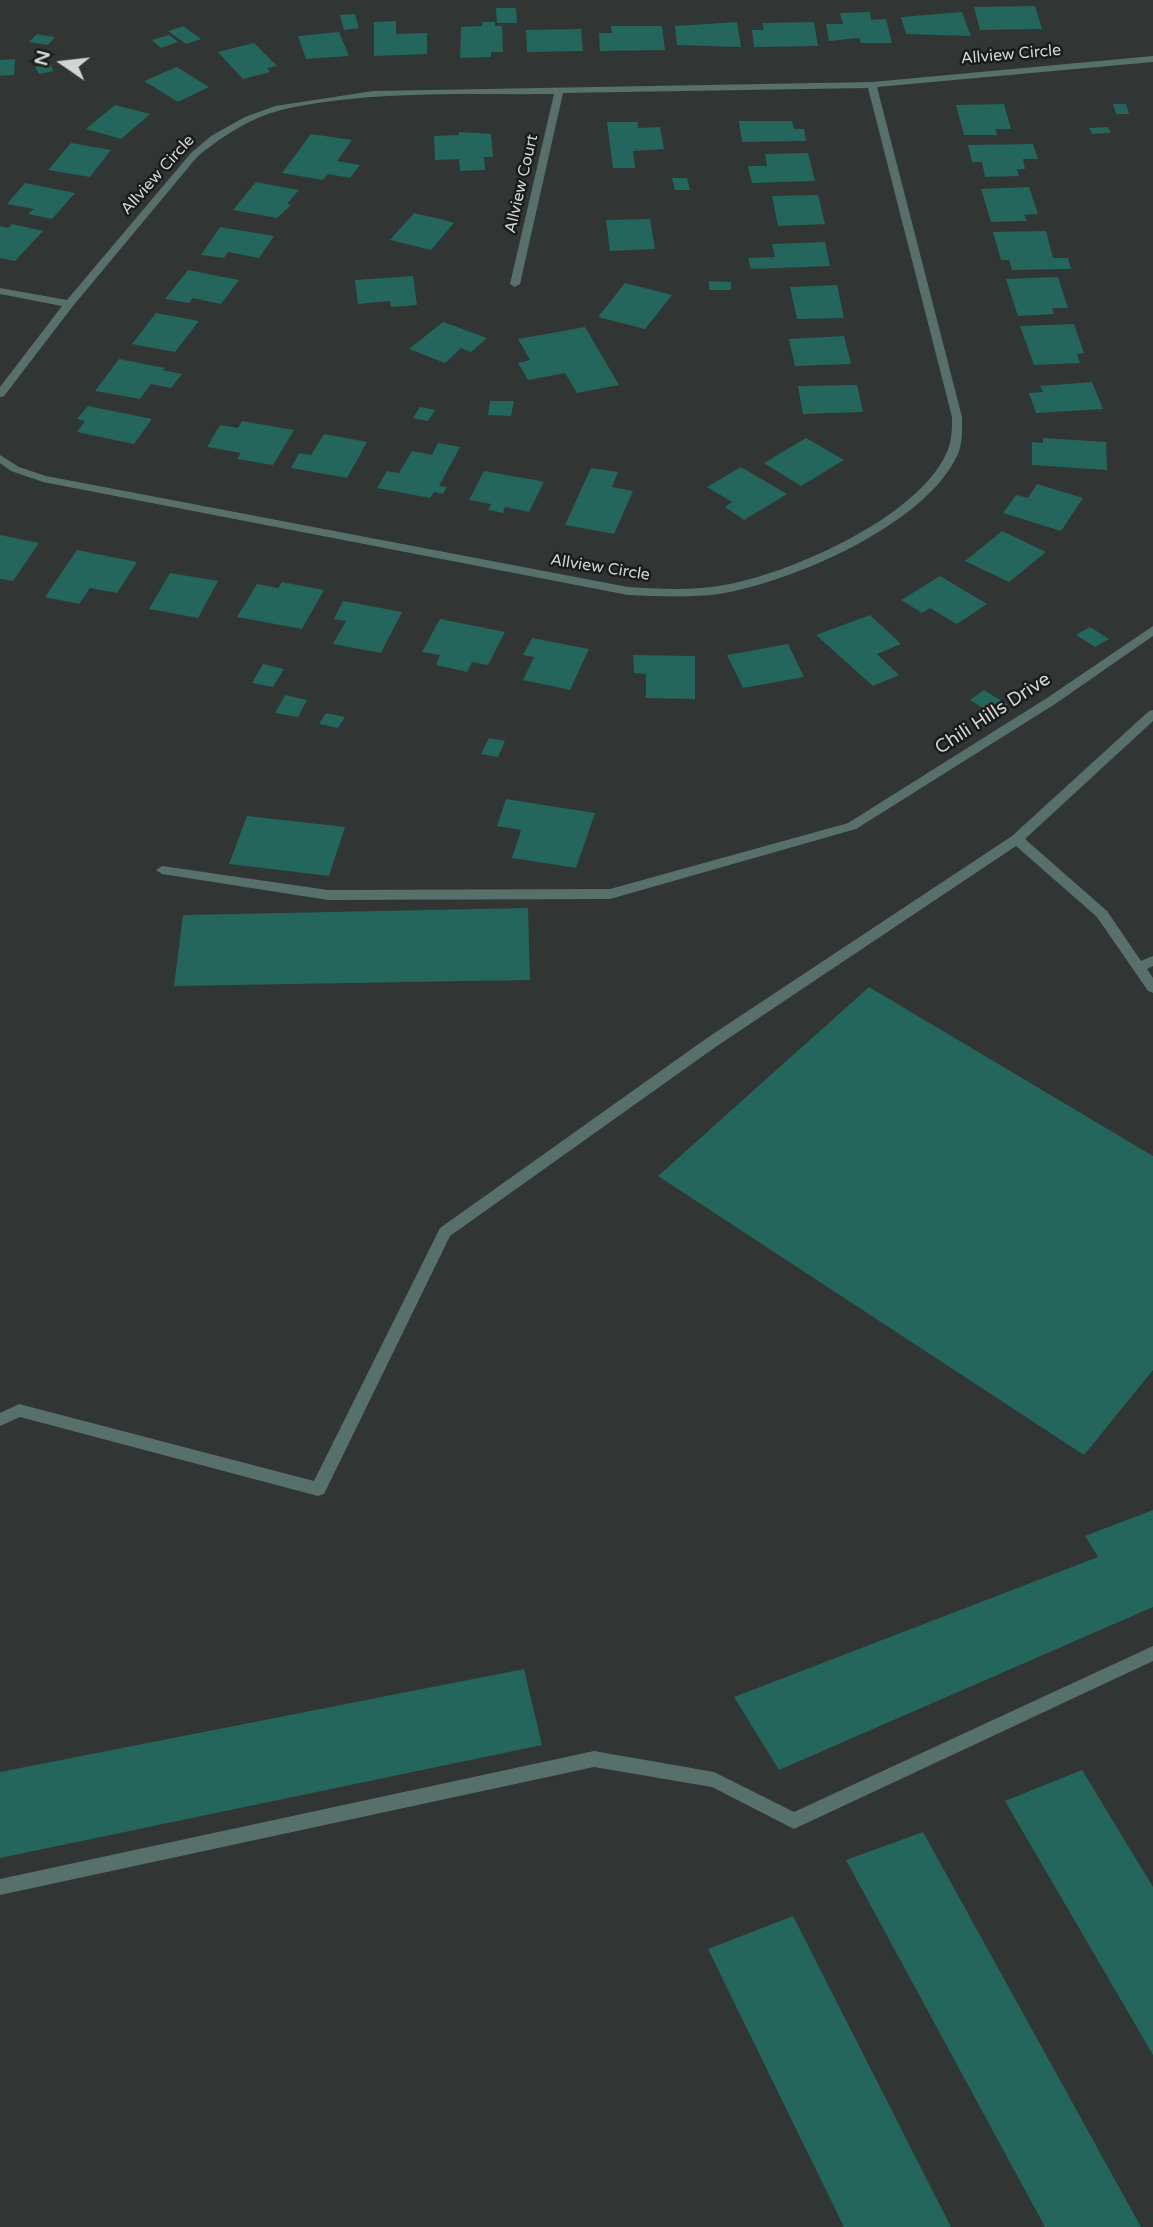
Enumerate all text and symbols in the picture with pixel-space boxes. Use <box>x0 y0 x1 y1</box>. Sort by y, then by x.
north arrow <box>28 28 98 98</box>
street label: Allview Circle <box>960 41 1062 69</box>
text: N <box>30 48 55 68</box>
street label: Allview Circle <box>117 131 199 219</box>
street label: Allview Court <box>501 133 543 235</box>
street label: Allview Circle <box>549 551 651 585</box>
street label: Chili Hills Drive <box>931 668 1055 760</box>

